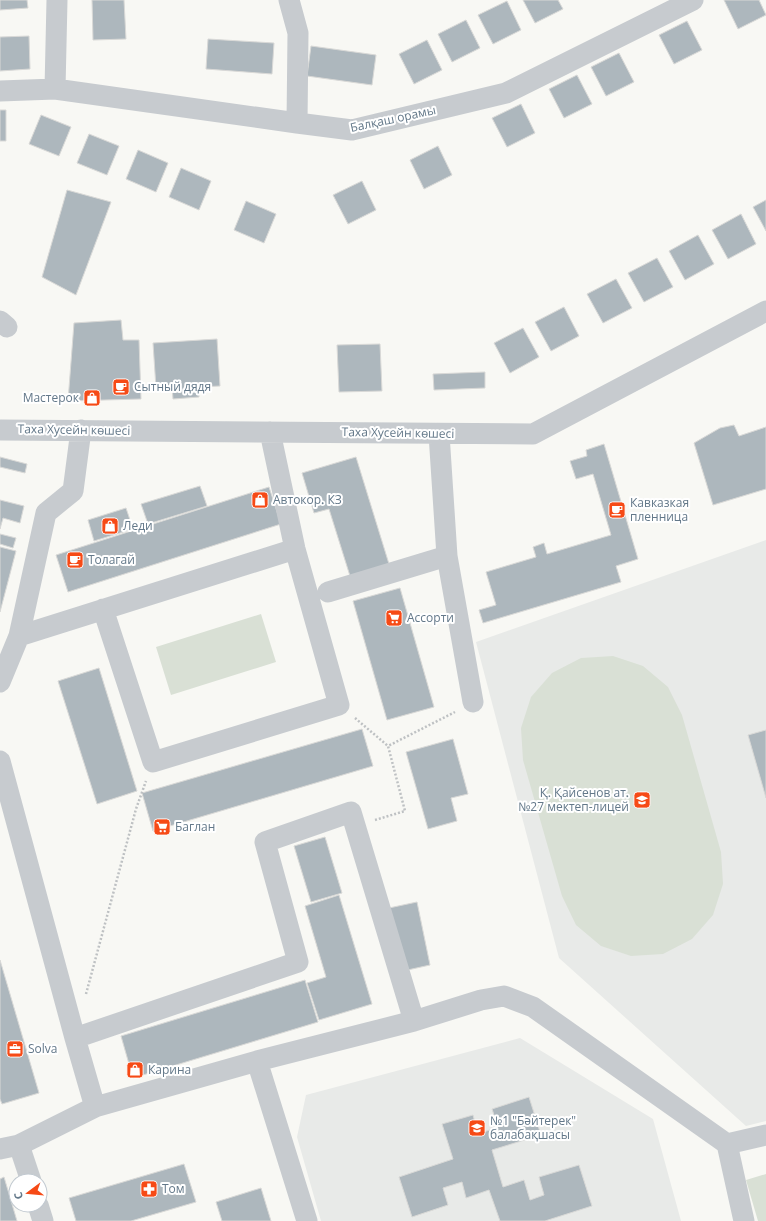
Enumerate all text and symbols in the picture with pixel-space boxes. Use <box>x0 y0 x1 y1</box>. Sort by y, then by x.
street label: Балқаш орамы <box>349 101 437 136</box>
cafe icon: Сытный дядя <box>111 377 131 397</box>
place label: Сытный дядя <box>134 378 211 395</box>
shop icon: Мастерок <box>82 388 102 408</box>
place label: Мастерок <box>23 389 80 406</box>
street label: Таха Хусейн көшесі <box>18 420 131 439</box>
street label: Таха Хусейн көшесі <box>342 423 455 442</box>
shop icon: Автокор. КЗ <box>250 490 270 510</box>
place label: Автокор. КЗ <box>273 491 342 508</box>
place label: Кавказкая пленница <box>630 494 689 525</box>
cafe icon: Кавказкая пленница <box>607 500 627 520</box>
shop icon: Леди <box>100 516 120 536</box>
place label: Леди <box>123 517 153 534</box>
cafe icon: Толагай <box>65 550 85 570</box>
place label: Толагай <box>88 551 135 568</box>
supermarket icon: Ассорти <box>384 608 404 628</box>
place label: Ассорти <box>407 609 454 626</box>
place label: Қ. Қайсенов ат. №27 мектеп-лицей <box>518 784 629 815</box>
school or university icon: Қ. Қайсенов ат. №27 мектеп-лицей <box>632 790 652 810</box>
supermarket icon: Баглан <box>152 817 172 837</box>
place label: Баглан <box>175 818 215 835</box>
office icon: Solva <box>5 1039 25 1059</box>
place label: Solva <box>28 1040 58 1057</box>
shop icon: Карина <box>125 1060 145 1080</box>
place label: Карина <box>148 1061 191 1078</box>
place label: №1 "Бәйтерек" балабақшасы <box>490 1112 576 1143</box>
school or university icon: №1 "Бәйтерек" балабақшасы <box>467 1118 487 1138</box>
north arrow <box>8 1173 48 1213</box>
pharmacy icon: Том <box>139 1179 159 1199</box>
place label: Том <box>162 1180 185 1197</box>
text: С <box>10 1190 26 1201</box>

